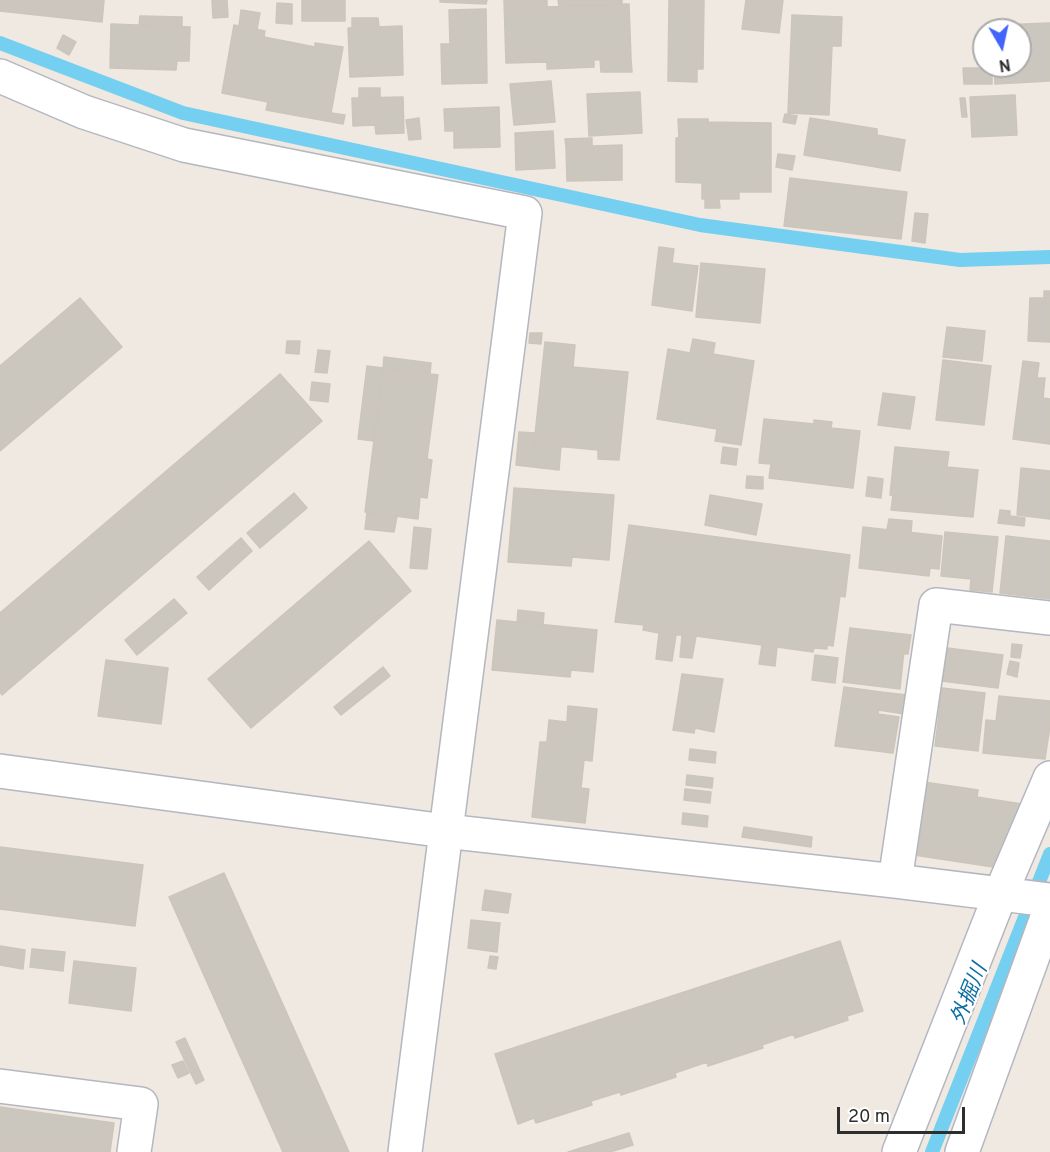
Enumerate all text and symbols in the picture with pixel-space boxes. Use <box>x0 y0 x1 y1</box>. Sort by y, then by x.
north arrow <box>972 18 1032 78</box>
text: N <box>997 53 1012 75</box>
water label: 外掘川 <box>948 961 994 1029</box>
scale bar <box>840 1095 968 1133</box>
text: 20 m <box>848 1106 890 1129</box>

